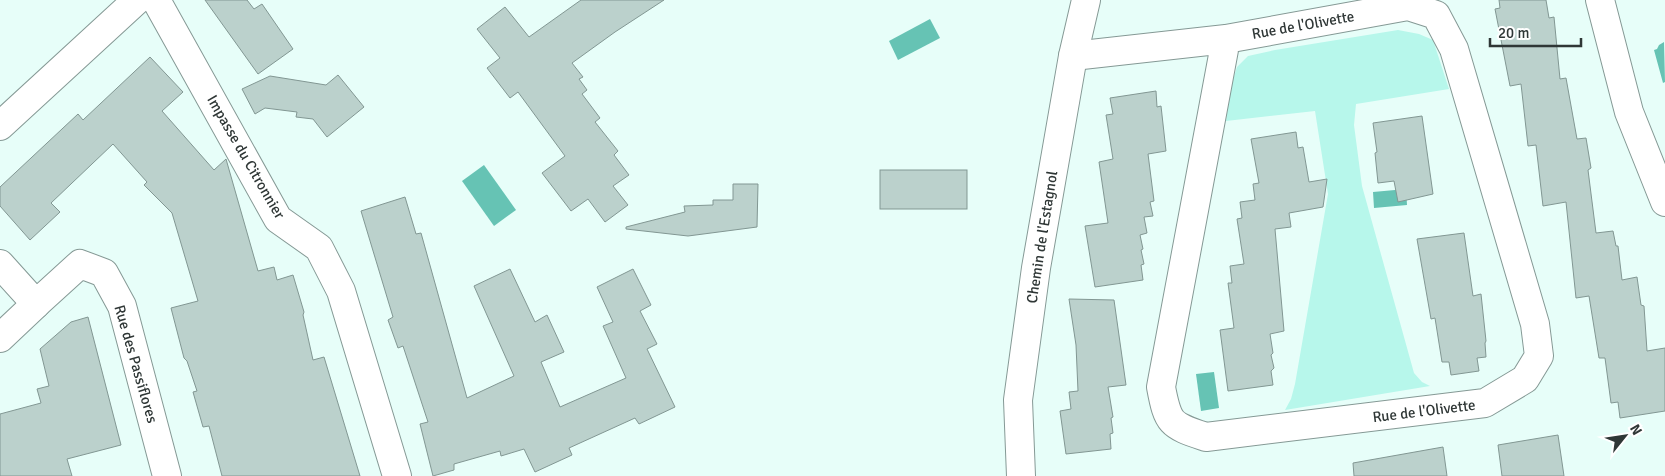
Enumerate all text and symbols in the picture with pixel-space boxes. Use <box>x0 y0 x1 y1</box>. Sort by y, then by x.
street label: Rue de l'Olivette <box>1250 7 1356 43</box>
scale bar <box>1490 15 1581 47</box>
text: 20 m <box>1498 24 1529 42</box>
street label: Impasse du Citronnier <box>203 92 289 223</box>
street label: Chemin de l'Estagnol <box>1023 169 1061 305</box>
street label: Rue des Passiflores <box>111 303 162 426</box>
street label: Rue de l'Olivette <box>1372 396 1476 426</box>
north arrow <box>1600 411 1650 461</box>
text: N <box>1626 421 1646 438</box>

